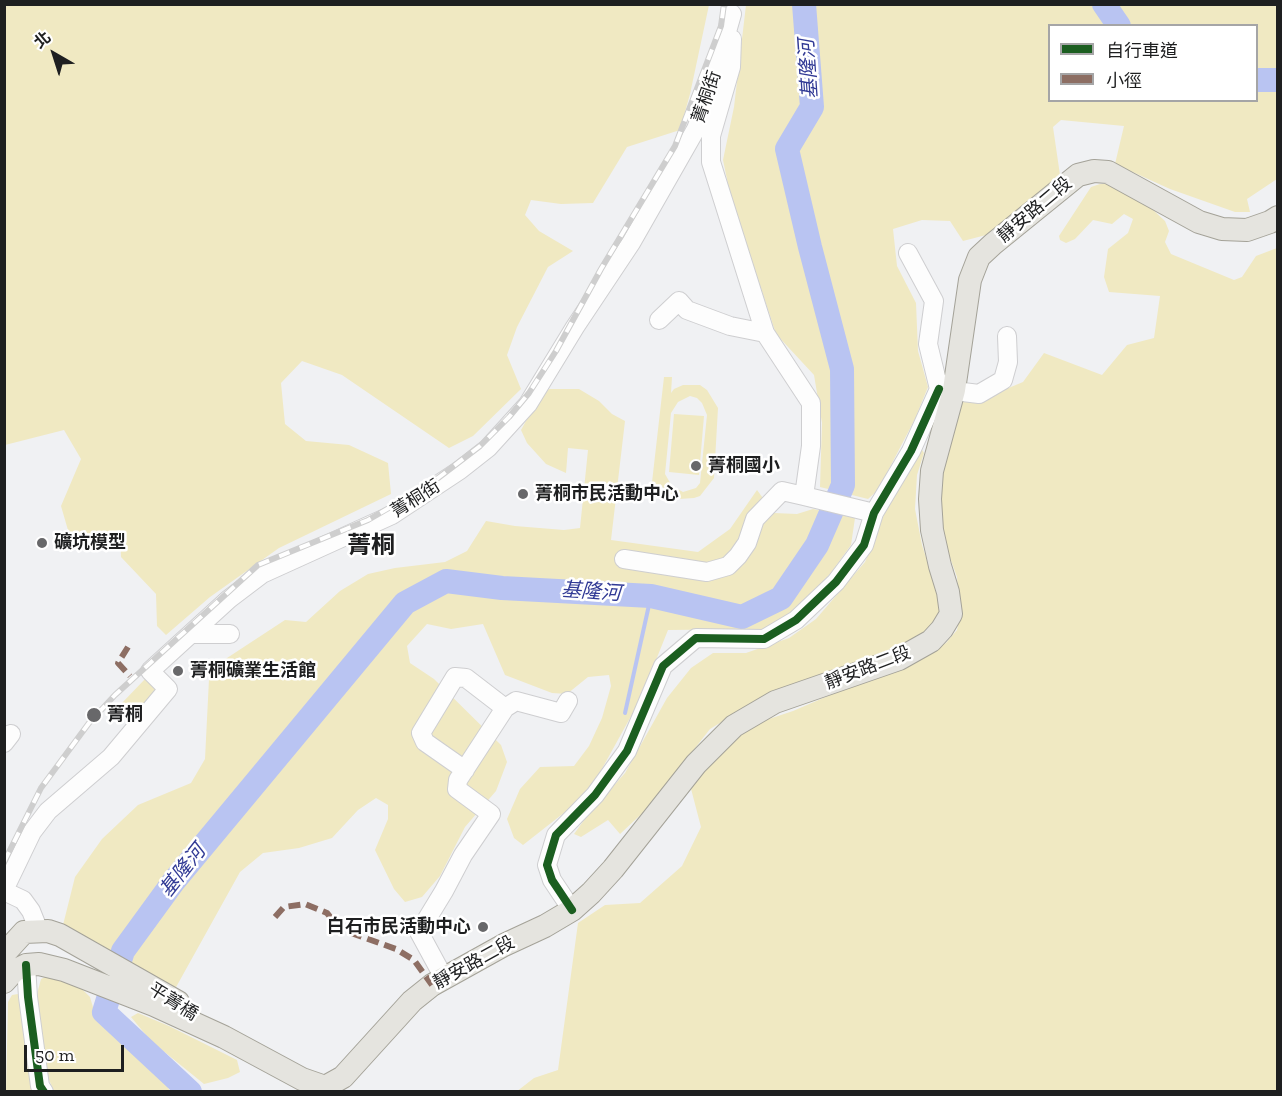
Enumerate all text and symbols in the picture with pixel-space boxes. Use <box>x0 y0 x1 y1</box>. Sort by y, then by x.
north arrow <box>24 24 84 84</box>
legend <box>1048 24 1258 102</box>
text: 北 <box>30 27 55 52</box>
water label: 基隆河 <box>795 38 823 100</box>
text: 自行車道 <box>1106 40 1178 62</box>
street label: 菁桐街 <box>688 68 726 126</box>
text: 小徑 <box>1106 70 1142 92</box>
street label: 靜安路二段 <box>994 173 1076 247</box>
place label: 菁桐國小 <box>708 455 780 477</box>
marker: 菁桐國小 <box>689 459 703 473</box>
street label: 菁桐街 <box>387 476 445 522</box>
place label: 菁桐市民活動中心 <box>535 483 679 505</box>
marker: 菁桐市民活動中心 <box>516 487 530 501</box>
place label: 礦坑模型 <box>54 532 126 554</box>
district label: 菁桐 <box>347 532 395 560</box>
marker: 礦坑模型 <box>35 536 49 550</box>
water label: 基隆河 <box>560 578 622 606</box>
street label: 靜安路二段 <box>822 642 914 694</box>
place label: 菁桐礦業生活館 <box>190 660 316 682</box>
marker: 菁桐礦業生活館 <box>171 664 185 678</box>
place label: 菁桐 <box>107 704 143 726</box>
marker: 菁桐 <box>85 706 103 724</box>
water label: 基隆河 <box>155 840 211 902</box>
place label: 白石市民活動中心 <box>327 916 471 938</box>
marker: 白石市民活動中心 <box>476 920 490 934</box>
street label: 靜安路二段 <box>429 932 519 994</box>
street label: 平菁橋 <box>144 979 202 1025</box>
scale bar <box>27 1033 128 1071</box>
text: 50 m <box>35 1044 74 1066</box>

